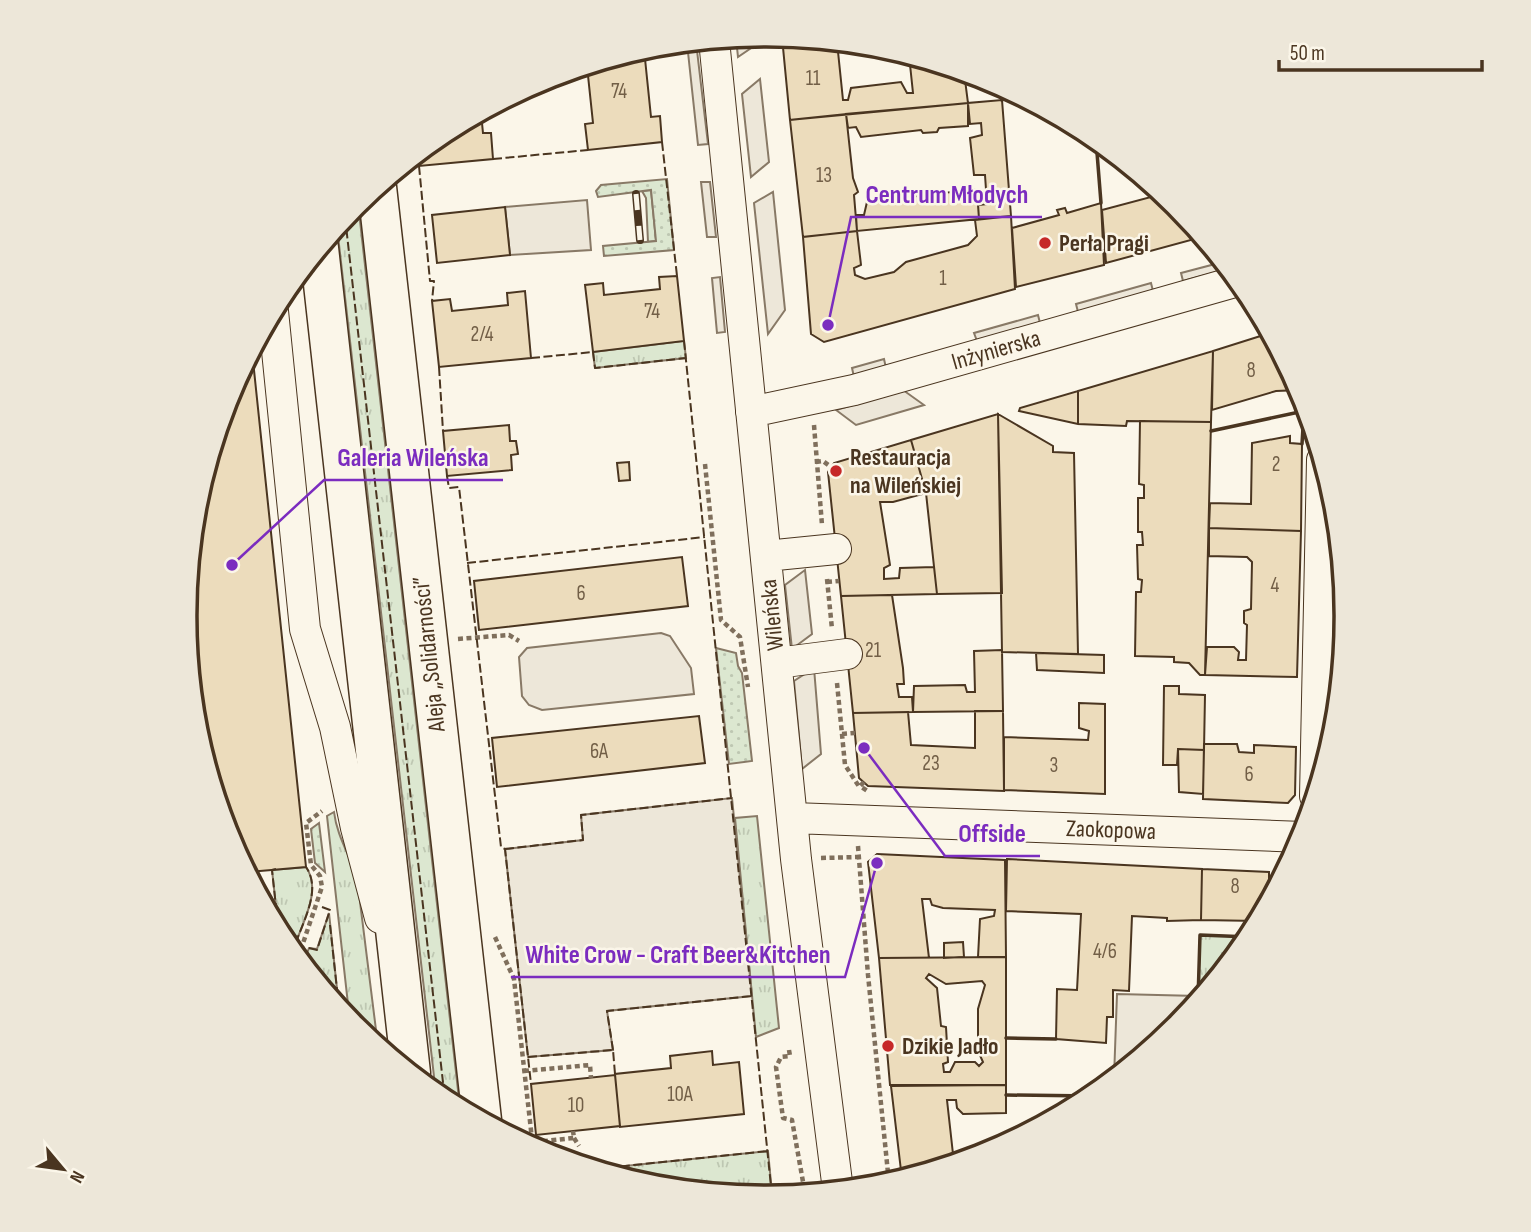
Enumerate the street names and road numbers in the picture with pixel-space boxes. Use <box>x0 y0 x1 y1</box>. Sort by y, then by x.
street label: Inżynierska <box>948 324 1044 376</box>
street label: Aleja „Solidarności” <box>406 575 452 734</box>
street label: Wileńska <box>754 578 790 652</box>
street label: Zaokopowa <box>1066 814 1156 846</box>

